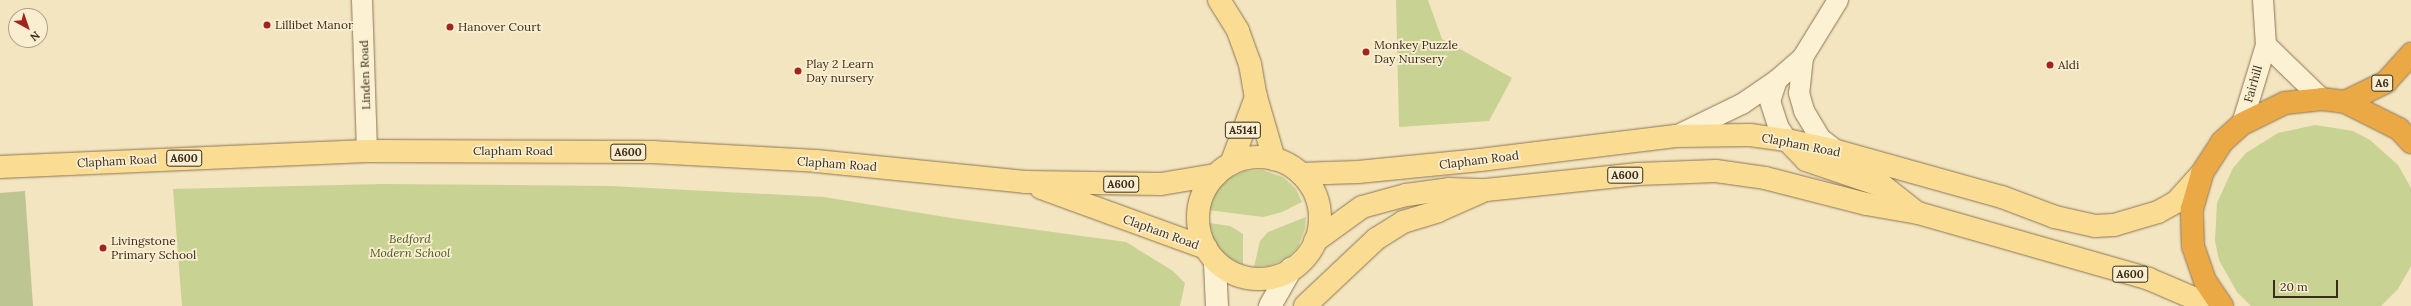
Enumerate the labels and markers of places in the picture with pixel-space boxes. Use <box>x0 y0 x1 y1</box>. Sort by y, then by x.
place label: Lillibet Manor <box>275 18 353 32</box>
marker: Lillibet Manor <box>262 20 272 30</box>
place label: Hanover Court <box>458 20 541 34</box>
marker: Hanover Court <box>445 22 455 32</box>
place label: Monkey Puzzle Day Nursery <box>1374 38 1458 66</box>
marker: Monkey Puzzle Day Nursery <box>1361 47 1371 57</box>
place label: Play 2 Learn Day nursery <box>806 57 874 85</box>
place label: Aldi <box>2058 58 2079 72</box>
marker: Aldi <box>2045 60 2055 70</box>
marker: Play 2 Learn Day nursery <box>793 66 803 76</box>
place label: Livingstone Primary School <box>111 234 196 262</box>
marker: Livingstone Primary School <box>98 243 108 253</box>

